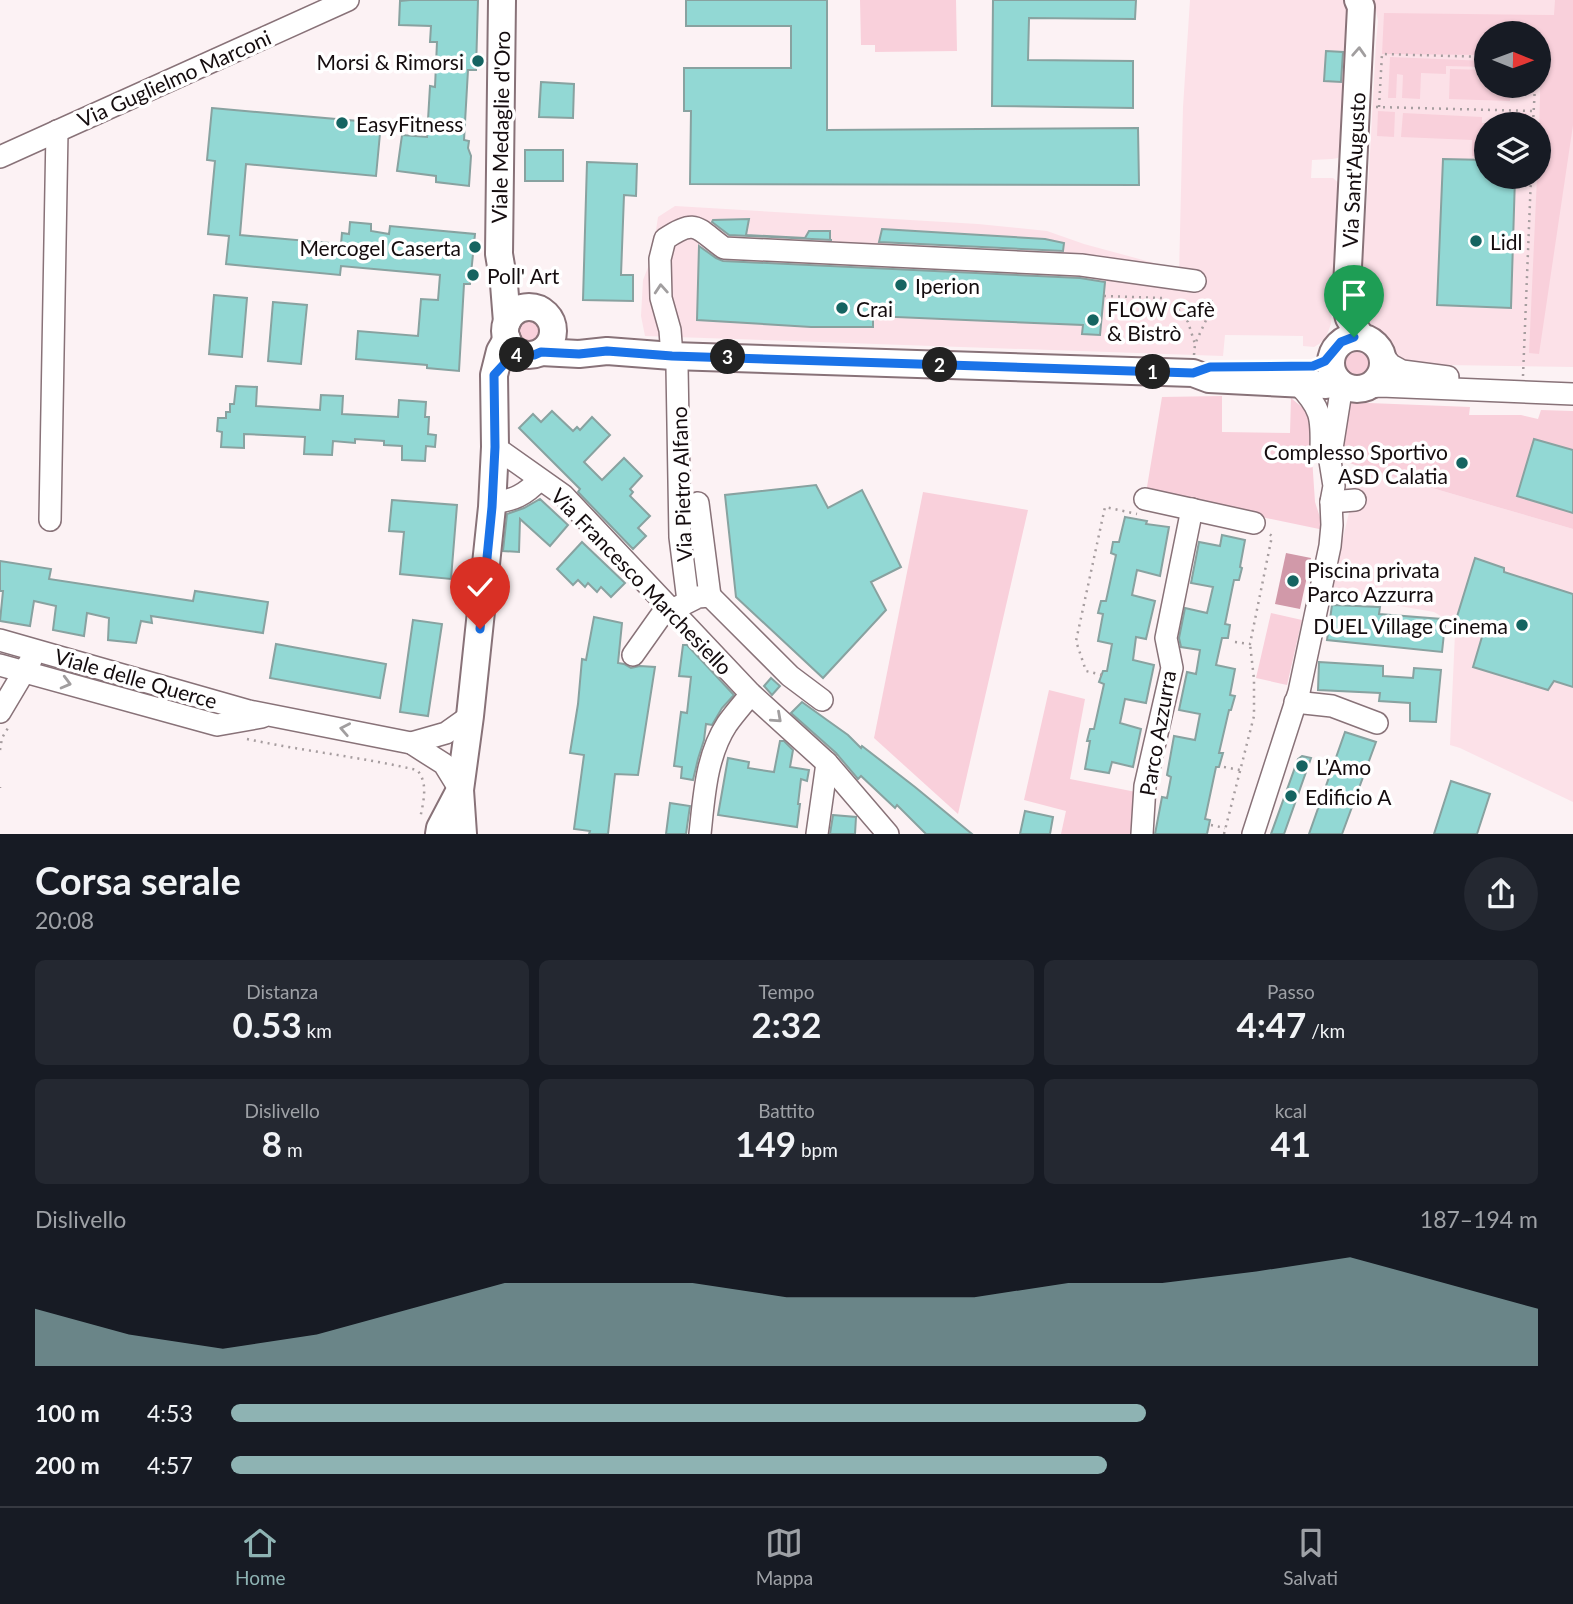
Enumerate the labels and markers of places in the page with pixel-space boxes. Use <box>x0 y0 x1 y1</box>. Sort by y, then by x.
place label: Morsi & Rimorsi <box>317 49 464 74</box>
marker: Morsi & Rimorsi <box>470 53 486 69</box>
place label: EasyFitness <box>356 111 463 136</box>
marker: EasyFitness <box>334 115 350 131</box>
place label: Lidl <box>1490 229 1523 254</box>
marker: Lidl <box>1468 233 1484 249</box>
place label: Mercogel Caserta <box>299 235 461 260</box>
marker: Mercogel Caserta <box>467 239 483 255</box>
place label: Poll' Art <box>487 263 560 288</box>
pin <box>1324 265 1384 337</box>
marker: Poll' Art <box>465 267 481 283</box>
place label: Iperion <box>915 273 980 298</box>
marker: Iperion <box>893 277 909 293</box>
place label: Crai <box>856 296 893 321</box>
place label: FLOW Cafè & Bistrò <box>1107 296 1215 345</box>
marker: Crai <box>834 300 850 316</box>
marker: FLOW Cafè & Bistrò <box>1085 312 1101 328</box>
pin: 4 <box>500 338 534 372</box>
pin: 3 <box>710 340 746 374</box>
pin: 2 <box>922 348 958 382</box>
pin: 1 <box>1136 354 1170 390</box>
place label: Complesso Sportivo ASD Calatia <box>1264 439 1448 488</box>
marker: Complesso Sportivo ASD Calatia <box>1454 455 1470 471</box>
pin <box>450 557 510 629</box>
place label: Piscina privata Parco Azzurra <box>1307 557 1440 606</box>
marker: Piscina privata Parco Azzurra <box>1285 573 1301 589</box>
place label: DUEL Village Cinema <box>1313 613 1508 638</box>
marker: DUEL Village Cinema <box>1514 617 1530 633</box>
place label: L’Amo <box>1316 754 1371 779</box>
marker: L’Amo <box>1294 758 1310 774</box>
place label: Edificio A <box>1305 784 1392 809</box>
marker: Edificio A <box>1283 788 1299 804</box>

